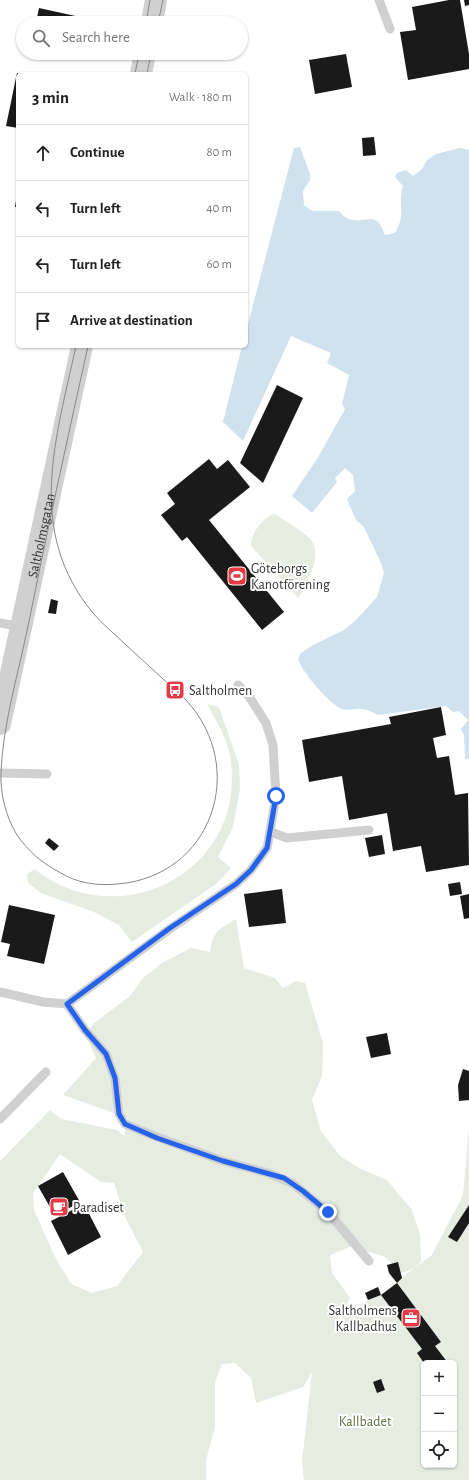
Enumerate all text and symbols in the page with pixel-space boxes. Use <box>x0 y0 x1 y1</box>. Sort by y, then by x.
search box <box>16 16 248 60</box>
icon: search <box>30 27 52 49</box>
text: Search here <box>62 30 130 45</box>
text: 3 min <box>32 89 69 106</box>
text: Walk · 180 m <box>169 91 232 104</box>
icon: ahead <box>32 142 54 164</box>
text: Continue <box>70 145 125 160</box>
text: 80 m <box>206 146 232 159</box>
icon: left <box>32 198 54 220</box>
text: Turn left <box>70 201 121 216</box>
text: 40 m <box>206 202 232 215</box>
icon: left <box>32 254 54 276</box>
text: Turn left <box>70 257 121 272</box>
text: 60 m <box>206 258 232 271</box>
icon: arrive <box>32 310 54 332</box>
text: Arrive at destination <box>70 313 193 328</box>
street label: Saltholmsgatan <box>26 492 58 579</box>
place label: Göteborgs Kanotförening <box>251 562 330 592</box>
sports icon: Göteborgs Kanotförening <box>226 565 248 587</box>
bus stop icon: Saltholmen <box>164 679 186 701</box>
place label: Saltholmen <box>189 684 252 698</box>
route start <box>267 787 285 805</box>
cafe icon: Paradiset <box>48 1196 70 1218</box>
place label: Paradiset <box>73 1201 124 1215</box>
route end <box>319 1203 337 1221</box>
place label: Saltholmens Kallbadhus <box>329 1304 397 1334</box>
office icon: Saltholmens Kallbadhus <box>400 1307 422 1329</box>
map controls <box>421 1360 457 1468</box>
button: + <box>421 1360 457 1396</box>
button: − <box>421 1396 457 1432</box>
park label: Kallbadet <box>339 1415 392 1429</box>
button: locate <box>421 1432 457 1468</box>

